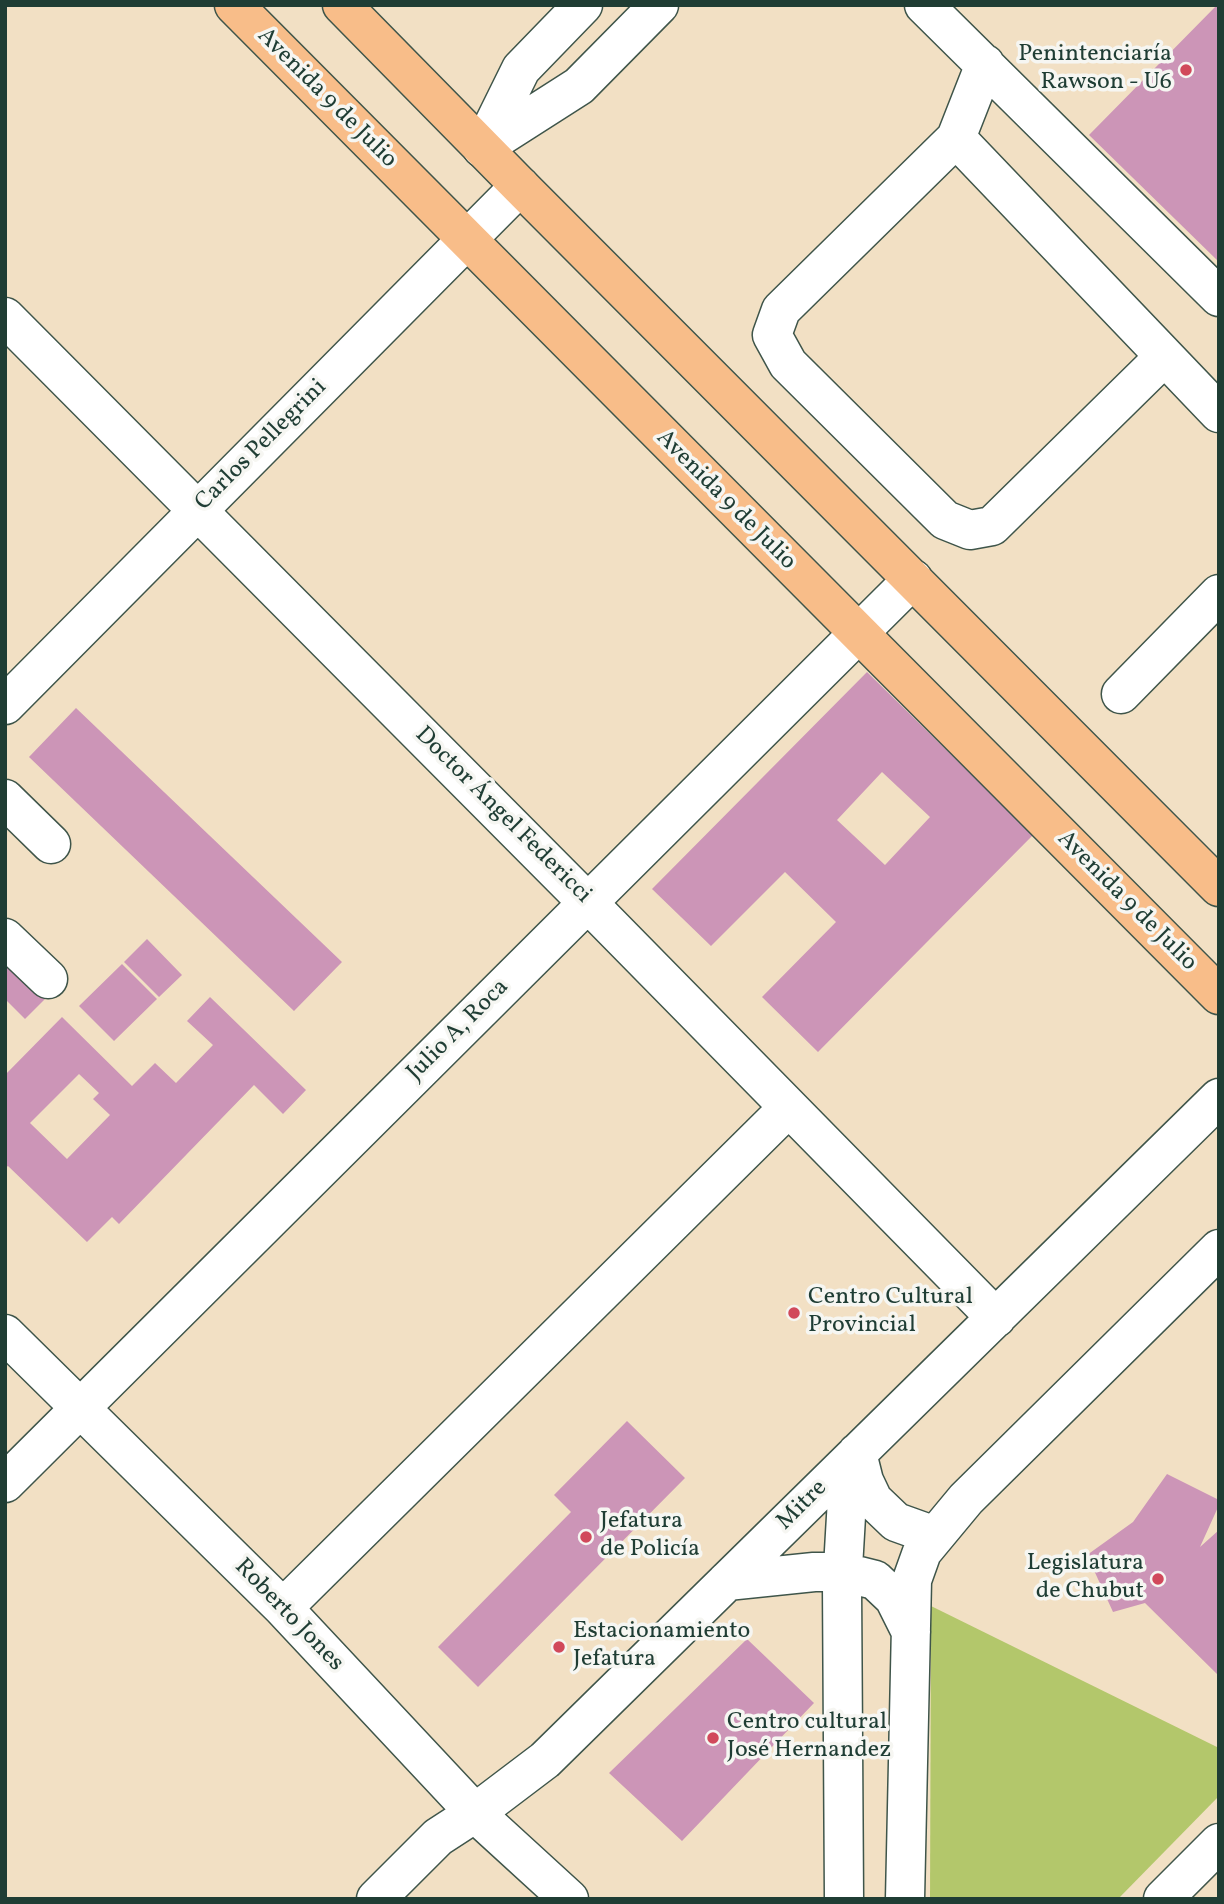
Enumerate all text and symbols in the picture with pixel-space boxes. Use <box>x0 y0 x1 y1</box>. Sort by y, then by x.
street label: Avenida 9 de Julio <box>250 23 402 175</box>
place label: Penintenciaría Rawson - U6 <box>1018 42 1172 98</box>
marker: Penintenciaría Rawson - U6 <box>1178 62 1194 78</box>
street label: Carlos Pellegrini <box>190 374 334 518</box>
street label: Avenida 9 de Julio <box>649 425 801 577</box>
street label: Doctor Ángel Federicci <box>408 722 596 910</box>
street label: Avenida 9 de Julio <box>1050 826 1202 978</box>
street label: Julio A, Roca <box>402 974 516 1088</box>
place label: Centro Cultural Provincial <box>808 1285 973 1341</box>
marker: Centro Cultural Provincial <box>786 1305 802 1321</box>
street label: Mitre <box>772 1475 834 1537</box>
place label: Jefatura de Policía <box>600 1509 700 1565</box>
marker: Jefatura de Policía <box>578 1529 594 1545</box>
place label: Legislatura de Chubut <box>1027 1551 1144 1607</box>
street label: Roberto Jones <box>227 1554 349 1678</box>
marker: Legislatura de Chubut <box>1150 1571 1166 1587</box>
place label: Estacionamiento Jefatura <box>573 1619 750 1675</box>
marker: Estacionamiento Jefatura <box>551 1639 567 1655</box>
place label: Centro cultural José Hernandez <box>727 1710 891 1766</box>
marker: Centro cultural José Hernandez <box>705 1730 721 1746</box>

